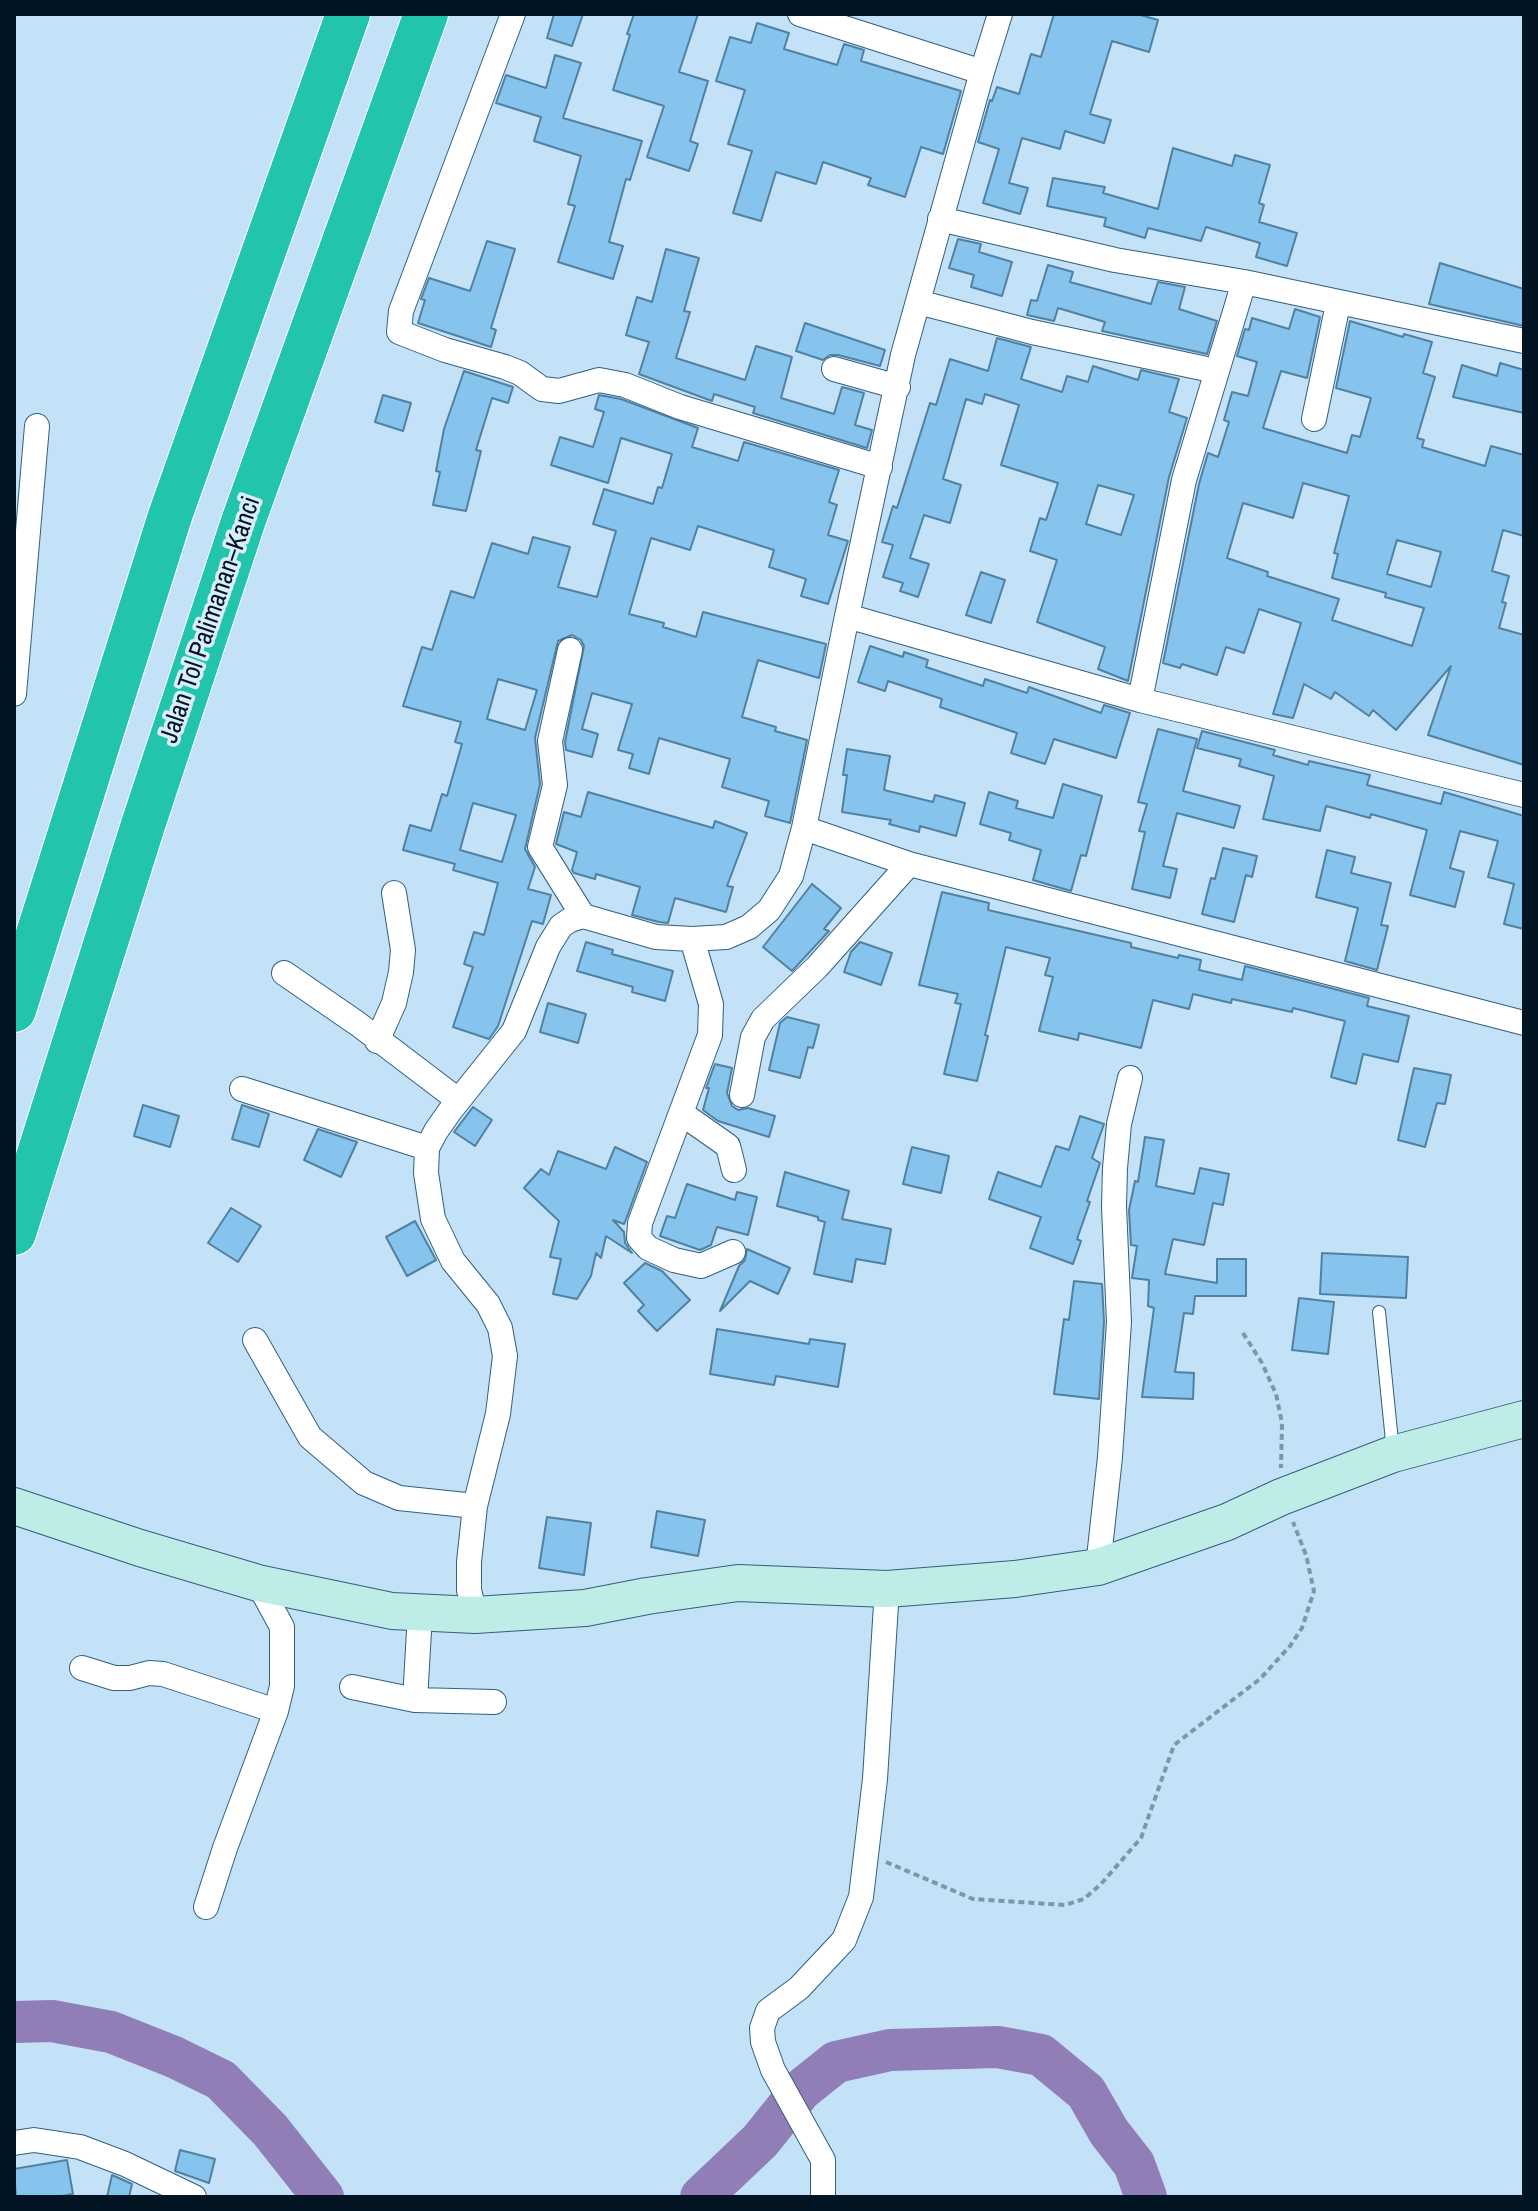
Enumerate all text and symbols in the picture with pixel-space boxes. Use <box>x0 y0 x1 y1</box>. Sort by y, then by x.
street label: Jalan Tol Palimanan–Kanci <box>154 493 268 747</box>

